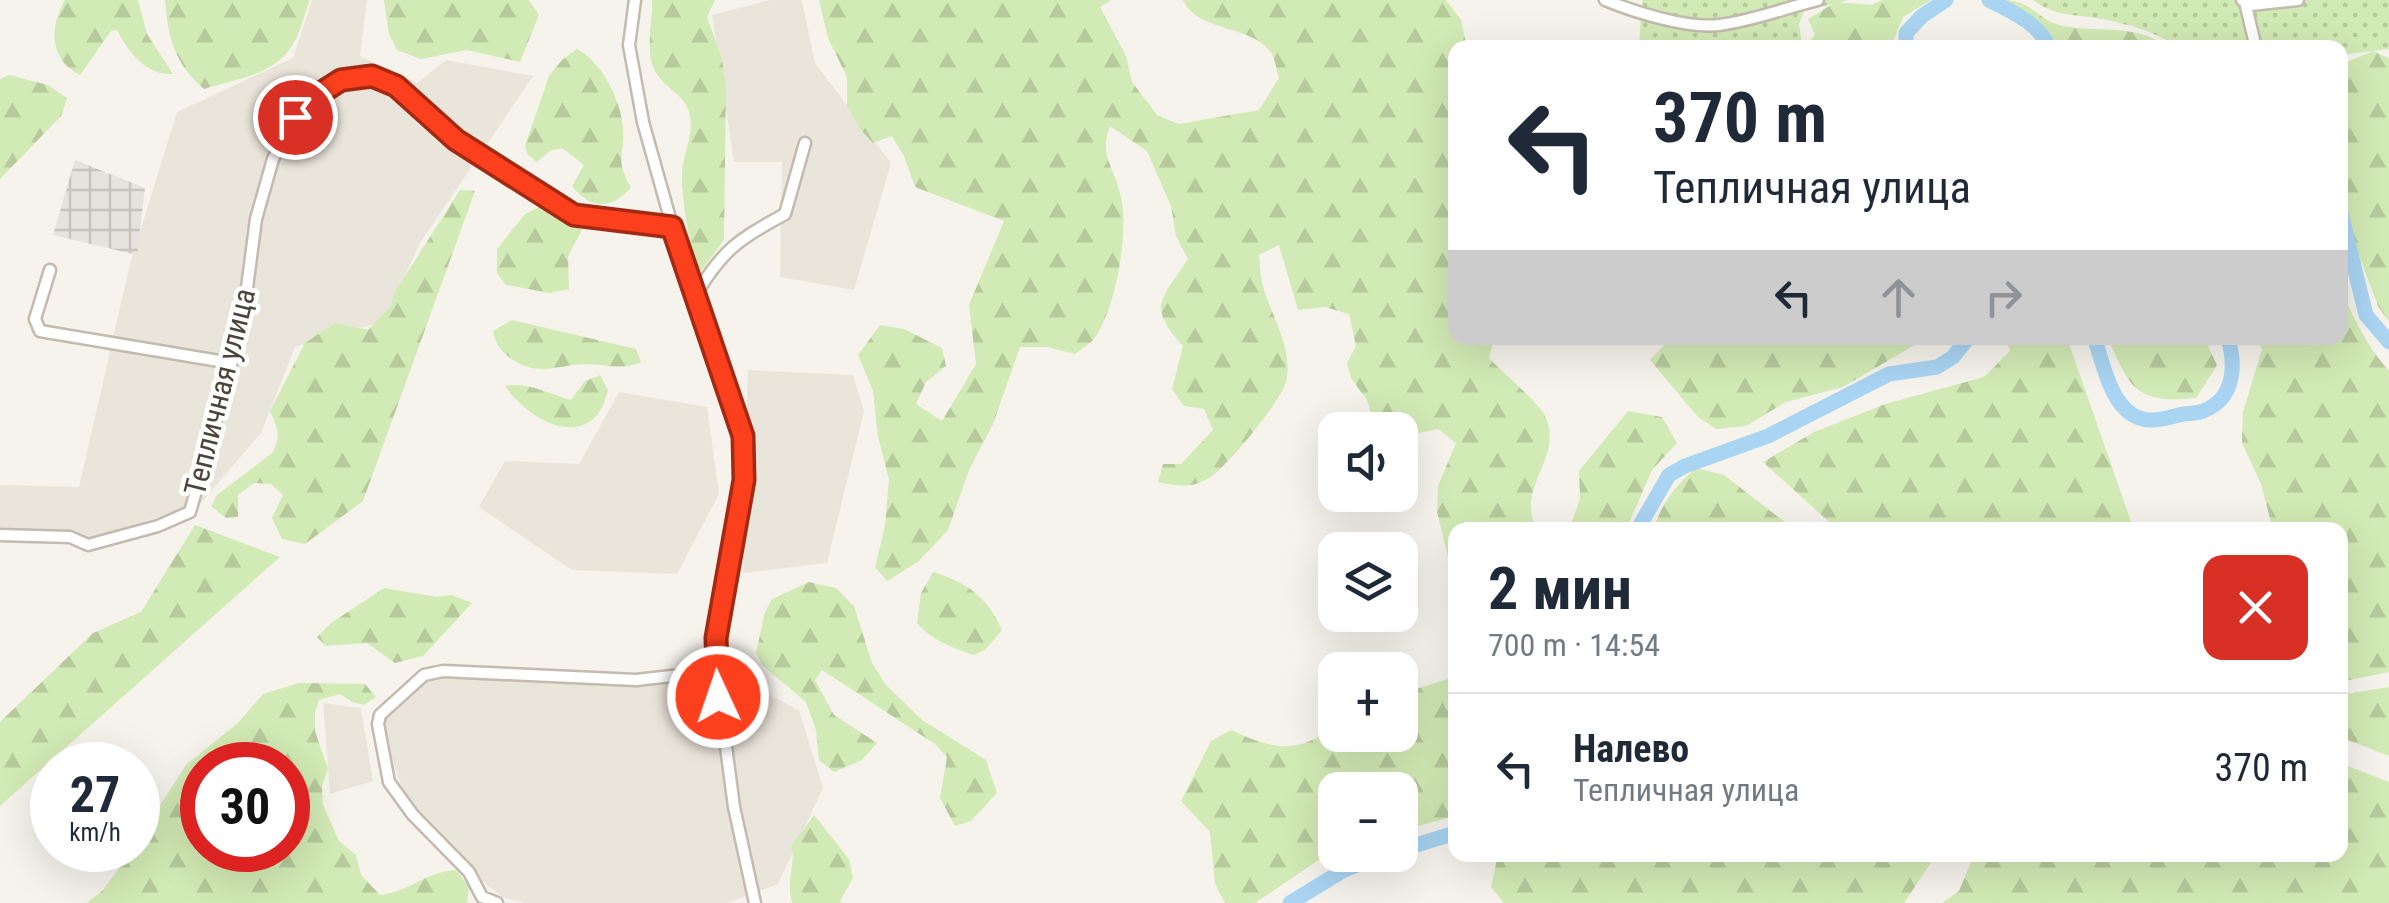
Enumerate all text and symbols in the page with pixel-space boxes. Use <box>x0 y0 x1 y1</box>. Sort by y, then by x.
pin <box>253 75 338 160</box>
text: 370 m <box>1653 77 1827 159</box>
icon: left <box>1488 80 1618 210</box>
icon: arrive <box>268 90 323 145</box>
text: Тепличная улица <box>1653 161 1971 214</box>
icon: left <box>1766 270 1821 325</box>
icon: ahead <box>1871 270 1926 325</box>
icon: right <box>1976 270 2031 325</box>
street label: Тепличная улица <box>177 285 262 499</box>
map controls <box>1318 412 1418 872</box>
button: sound <box>1318 412 1418 512</box>
button: layers <box>1318 532 1418 632</box>
text: 2 мин <box>1488 553 1632 624</box>
button: close <box>2203 555 2308 660</box>
text: 700 m · 14:54 <box>1488 626 1660 664</box>
position arrow <box>666 645 770 749</box>
button: + <box>1318 652 1418 752</box>
text: Налево <box>1573 727 1689 771</box>
icon: left <box>1488 741 1543 796</box>
speed limit sign: 30 <box>180 742 310 872</box>
text: 370 m <box>2214 746 2308 790</box>
text: 27 <box>70 766 120 824</box>
text: Тепличная улица <box>1573 771 1799 809</box>
button: − <box>1318 772 1418 872</box>
text: km/h <box>69 818 121 847</box>

